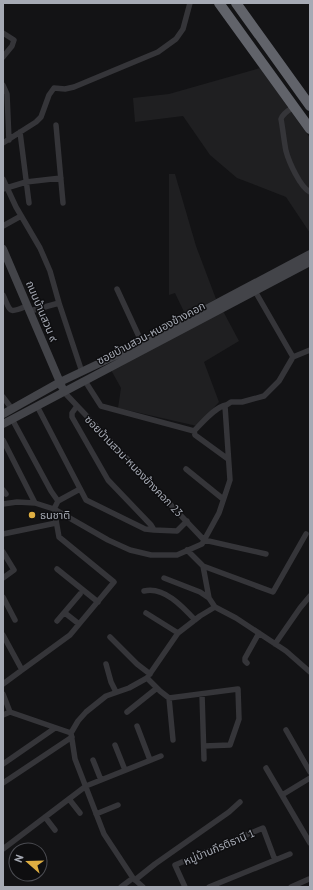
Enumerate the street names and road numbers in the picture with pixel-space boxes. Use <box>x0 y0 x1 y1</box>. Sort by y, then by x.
street label: ถนนบ้านสวน ๙ <box>23 278 61 344</box>
street label: ซอยบ้านสวน-หนองข้างคอก <box>94 298 208 368</box>
street label: ซอยบ้านสวน-หนองข้างคอก 23 <box>82 412 186 520</box>
street label: หมู่บ้านกีรติธานี 1 <box>181 826 257 868</box>

